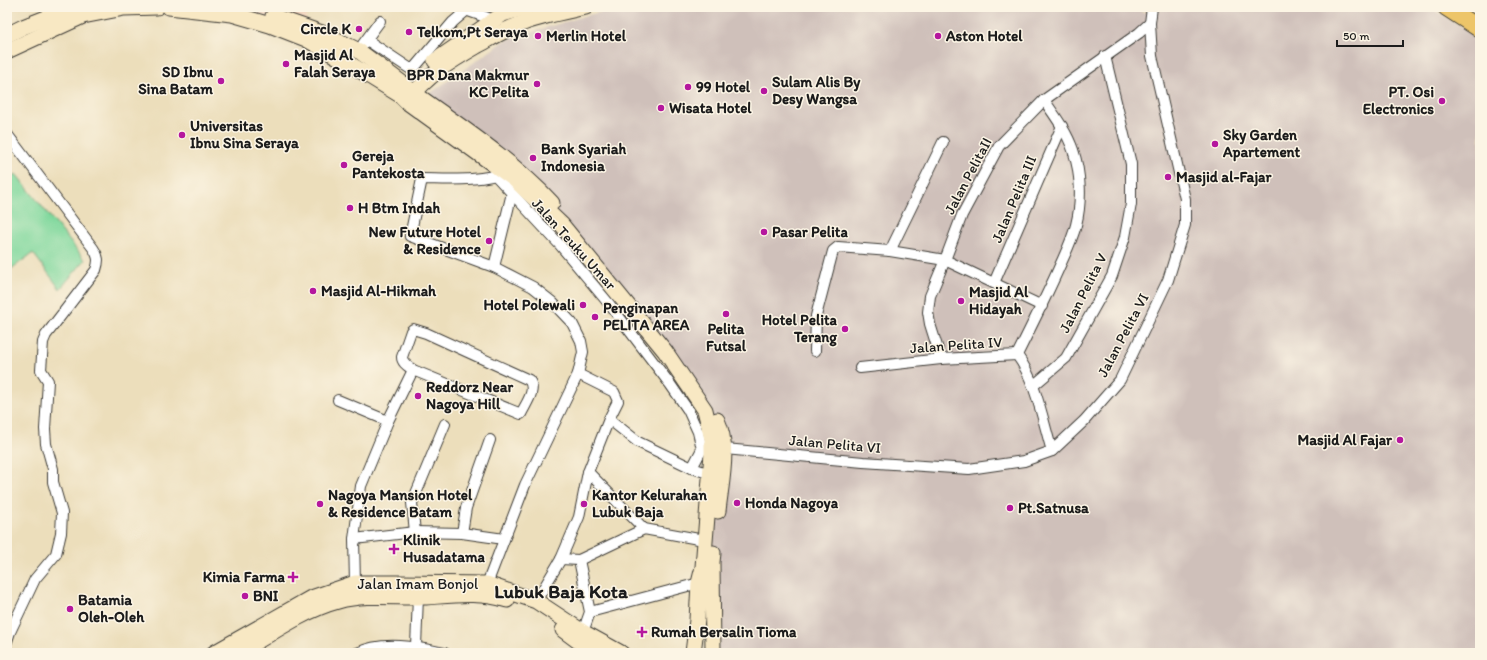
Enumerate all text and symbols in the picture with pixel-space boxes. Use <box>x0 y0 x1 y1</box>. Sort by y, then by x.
place label: Circle K <box>300 20 351 38</box>
scale bar <box>1337 22 1403 48</box>
place label: Telkom,Pt Seraya <box>416 23 528 42</box>
marker: Circle K <box>354 24 364 34</box>
marker: Telkom,Pt Seraya <box>404 27 414 37</box>
place label: Merlin Hotel <box>546 27 627 45</box>
place label: Aston Hotel <box>945 27 1023 45</box>
text: 50 m <box>1343 29 1369 43</box>
marker: Merlin Hotel <box>533 31 543 41</box>
marker: Aston Hotel <box>933 31 943 41</box>
place label: Masjid Al Falah Seraya <box>294 46 376 82</box>
marker: Masjid Al Falah Seraya <box>281 59 291 69</box>
place label: SD Ibnu Sina Batam <box>138 63 214 98</box>
place label: BPR Dana Makmur KC Pelita <box>407 66 530 101</box>
place label: Sulam Alis By Desy Wangsa <box>772 73 861 109</box>
marker: SD Ibnu Sina Batam <box>216 76 226 86</box>
place label: 99 Hotel <box>696 78 751 96</box>
marker: BPR Dana Makmur KC Pelita <box>532 79 542 89</box>
marker: 99 Hotel <box>683 82 693 92</box>
place label: PT. Osi Electronics <box>1363 83 1434 118</box>
marker: Sulam Alis By Desy Wangsa <box>759 86 769 96</box>
marker: PT. Osi Electronics <box>1437 96 1447 106</box>
place label: Wisata Hotel <box>669 99 752 117</box>
marker: Wisata Hotel <box>656 103 666 113</box>
place label: Universitas Ibnu Sina Seraya <box>190 117 299 153</box>
place label: Sky Garden Apartement <box>1222 126 1301 162</box>
marker: Universitas Ibnu Sina Seraya <box>177 130 187 140</box>
street label: Jalan PelitaII <box>940 135 996 217</box>
marker: Sky Garden Apartement <box>1210 139 1220 149</box>
place label: Bank Syariah Indonesia <box>541 140 626 175</box>
place label: Gereja Pantekosta <box>352 147 425 182</box>
marker: Bank Syariah Indonesia <box>528 153 538 163</box>
street label: Jalan Pelita III <box>988 153 1040 245</box>
marker: Gereja Pantekosta <box>339 160 349 170</box>
place label: Masjid al-Fajar <box>1176 168 1272 187</box>
marker: Masjid al-Fajar <box>1163 172 1173 182</box>
street label: Jalan Teuku Umar <box>528 194 620 294</box>
place label: H Btm Indah <box>358 199 441 217</box>
marker: H Btm Indah <box>345 203 355 213</box>
place label: New Future Hotel & Residence <box>369 223 482 258</box>
place label: Pasar Pelita <box>772 223 849 241</box>
marker: Pasar Pelita <box>759 227 769 237</box>
marker: New Future Hotel & Residence <box>484 236 494 246</box>
street label: Jalan Pelita V <box>1055 250 1111 336</box>
place label: Masjid Al-Hikmah <box>321 282 437 301</box>
place label: Masjid Al Hidayah <box>969 283 1029 319</box>
marker: Masjid Al-Hikmah <box>308 286 318 296</box>
street label: Jalan Pelita VI <box>1093 290 1153 380</box>
place label: Hotel Polewali <box>483 296 575 314</box>
marker: Masjid Al Hidayah <box>956 296 966 306</box>
place label: Penginapan PELITA AREA <box>603 299 690 334</box>
marker: Hotel Polewali <box>578 300 588 310</box>
marker: Pelita Futsal <box>721 309 731 319</box>
place label: Hotel Pelita Terang <box>762 311 838 347</box>
marker: Penginapan PELITA AREA <box>590 312 600 322</box>
place label: Pelita Futsal <box>706 320 747 355</box>
marker: Hotel Pelita Terang <box>840 324 850 334</box>
street label: Jalan Pelita IV <box>909 333 1003 357</box>
place label: Reddorz Near Nagoya Hill <box>426 378 514 414</box>
marker: Reddorz Near Nagoya Hill <box>413 391 423 401</box>
street label: Jalan Pelita VI <box>788 431 882 457</box>
place label: Masjid Al Fajar <box>1297 431 1393 450</box>
marker: Masjid Al Fajar <box>1395 435 1405 445</box>
place label: Nagoya Mansion Hotel & Residence Batam <box>328 486 473 521</box>
place label: Kantor Kelurahan Lubuk Baja <box>592 486 708 522</box>
place label: Honda Nagoya <box>745 494 839 513</box>
marker: Honda Nagoya <box>732 498 742 508</box>
marker: Nagoya Mansion Hotel & Residence Batam <box>315 499 325 509</box>
marker: Kantor Kelurahan Lubuk Baja <box>579 499 589 509</box>
place label: Pt.Satnusa <box>1018 499 1089 517</box>
marker: Pt.Satnusa <box>1005 503 1015 513</box>
place label: Klinik Husadatama <box>403 531 486 566</box>
marker: Klinik Husadatama <box>388 543 400 555</box>
place label: Kimia Farma <box>203 568 286 586</box>
marker: Kimia Farma <box>288 572 298 582</box>
street label: Jalan Imam Bonjol <box>358 575 479 593</box>
district label: Lubuk Baja Kota <box>494 580 628 603</box>
place label: BNI <box>253 587 279 605</box>
place label: Batamia Oleh-Oleh <box>78 591 145 626</box>
marker: BNI <box>240 591 250 601</box>
marker: Batamia Oleh-Oleh <box>65 604 75 614</box>
place label: Rumah Bersalin Tioma <box>651 623 797 641</box>
marker: Rumah Bersalin Tioma <box>636 626 648 638</box>

